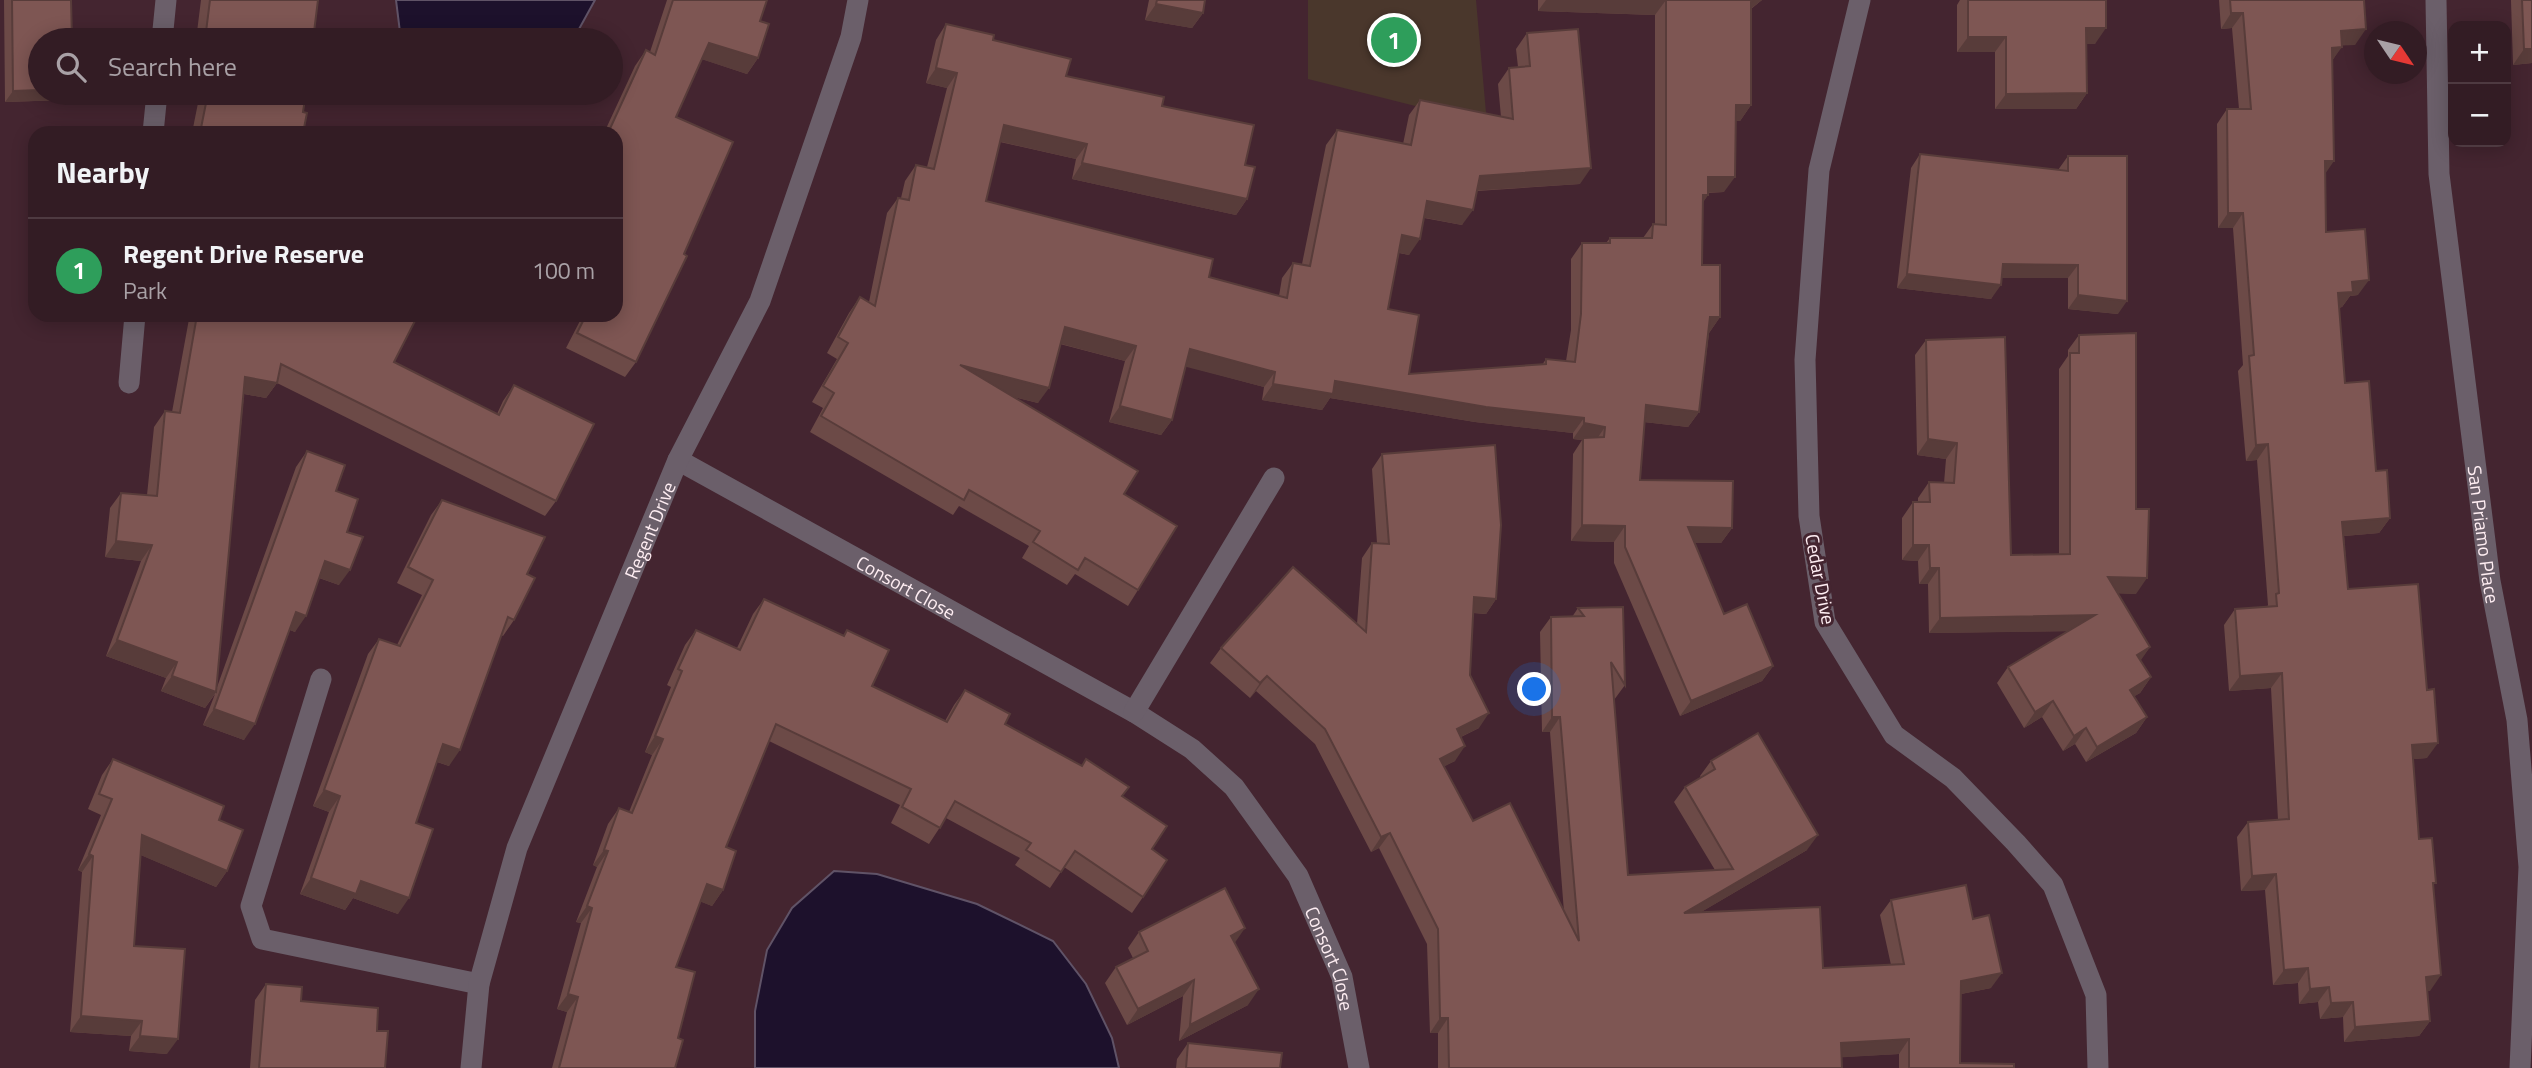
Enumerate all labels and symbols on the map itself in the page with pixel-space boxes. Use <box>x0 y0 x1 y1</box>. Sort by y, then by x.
pin: 1 <box>1371 14 1417 66</box>
north arrow <box>2364 21 2427 84</box>
street label: San Priamo Place <box>2461 463 2508 606</box>
street label: Regent Drive <box>616 477 682 583</box>
street label: Cedar Drive <box>1798 531 1844 627</box>
street label: Consort Close <box>851 547 962 626</box>
your location <box>1517 672 1551 706</box>
street label: Consort Close <box>1298 901 1362 1013</box>

